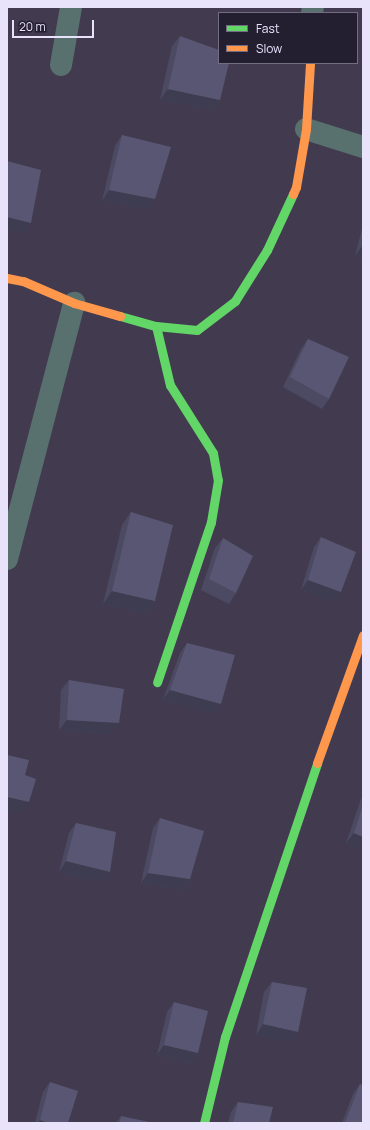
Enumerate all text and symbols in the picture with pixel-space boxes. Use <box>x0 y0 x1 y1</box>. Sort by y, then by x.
scale bar <box>14 12 96 38</box>
legend <box>218 12 358 64</box>
text: 20 m <box>19 18 46 35</box>
text: Fast <box>256 20 280 37</box>
text: Slow <box>256 40 282 57</box>

